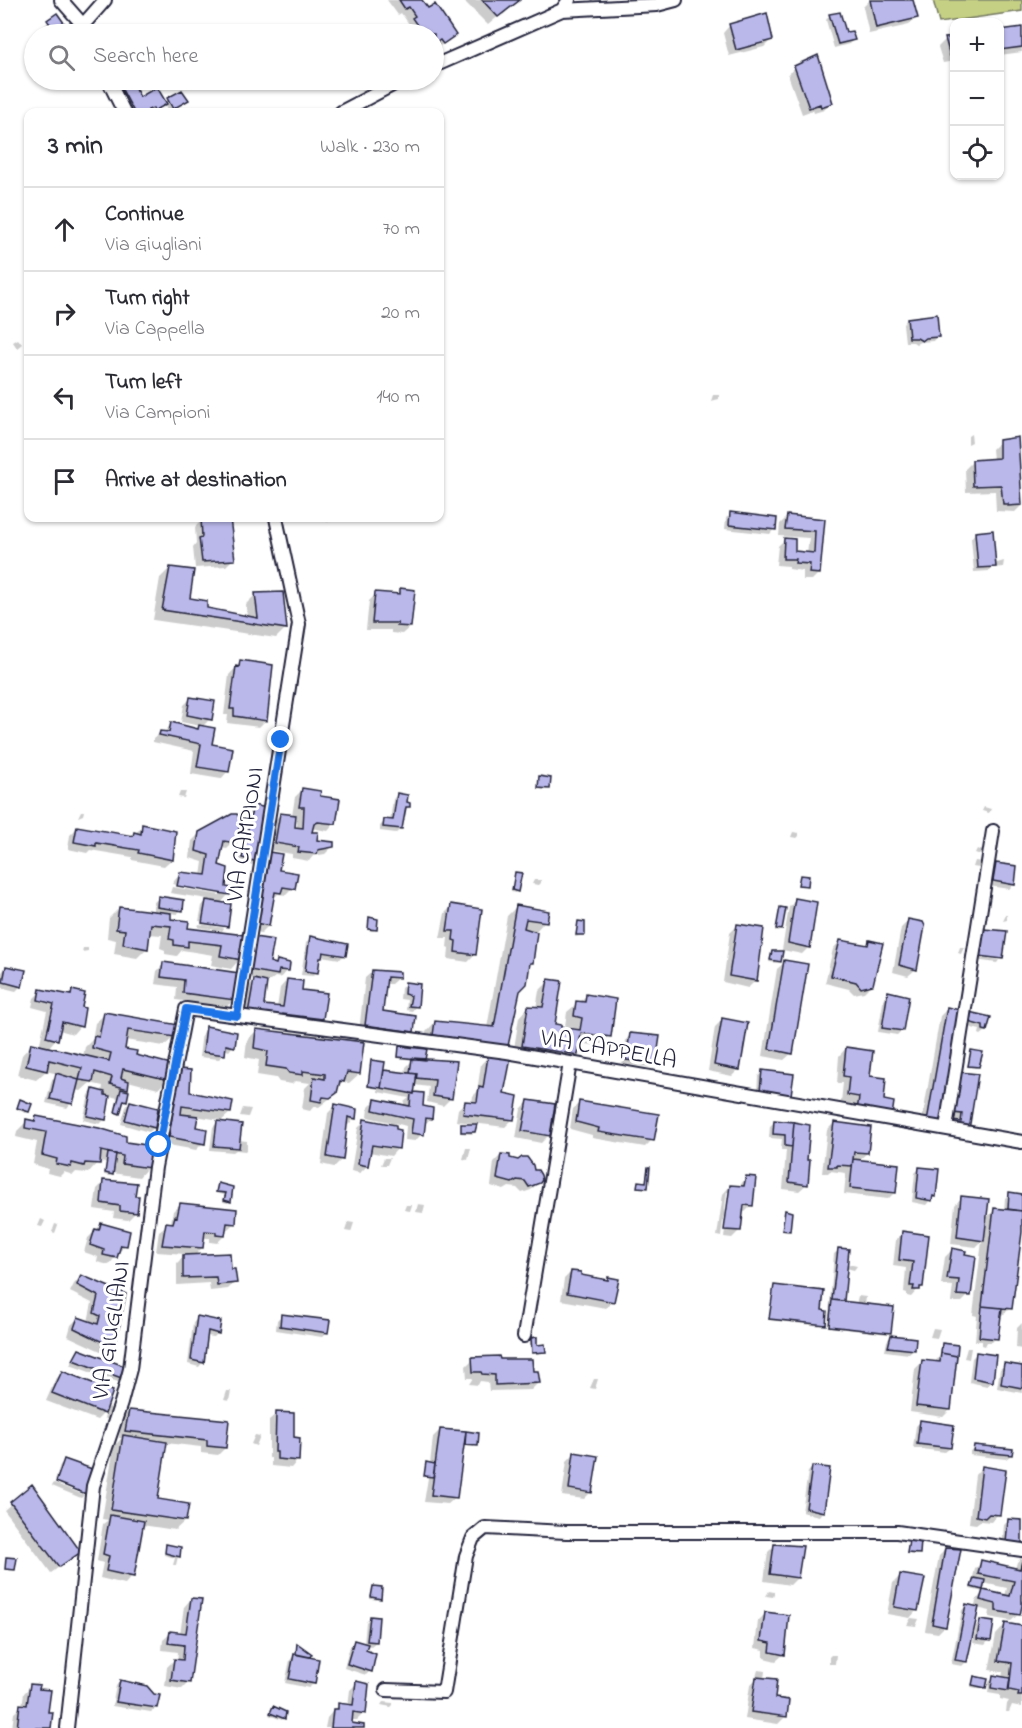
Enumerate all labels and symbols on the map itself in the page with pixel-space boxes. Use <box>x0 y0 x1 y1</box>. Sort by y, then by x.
route end <box>267 726 293 752</box>
street label: VIA CAMPIONI <box>218 765 274 905</box>
street label: VIA CAPPELLA <box>537 1021 679 1080</box>
route start <box>145 1131 171 1157</box>
street label: VIA GIUGLIANI <box>84 1259 141 1403</box>

